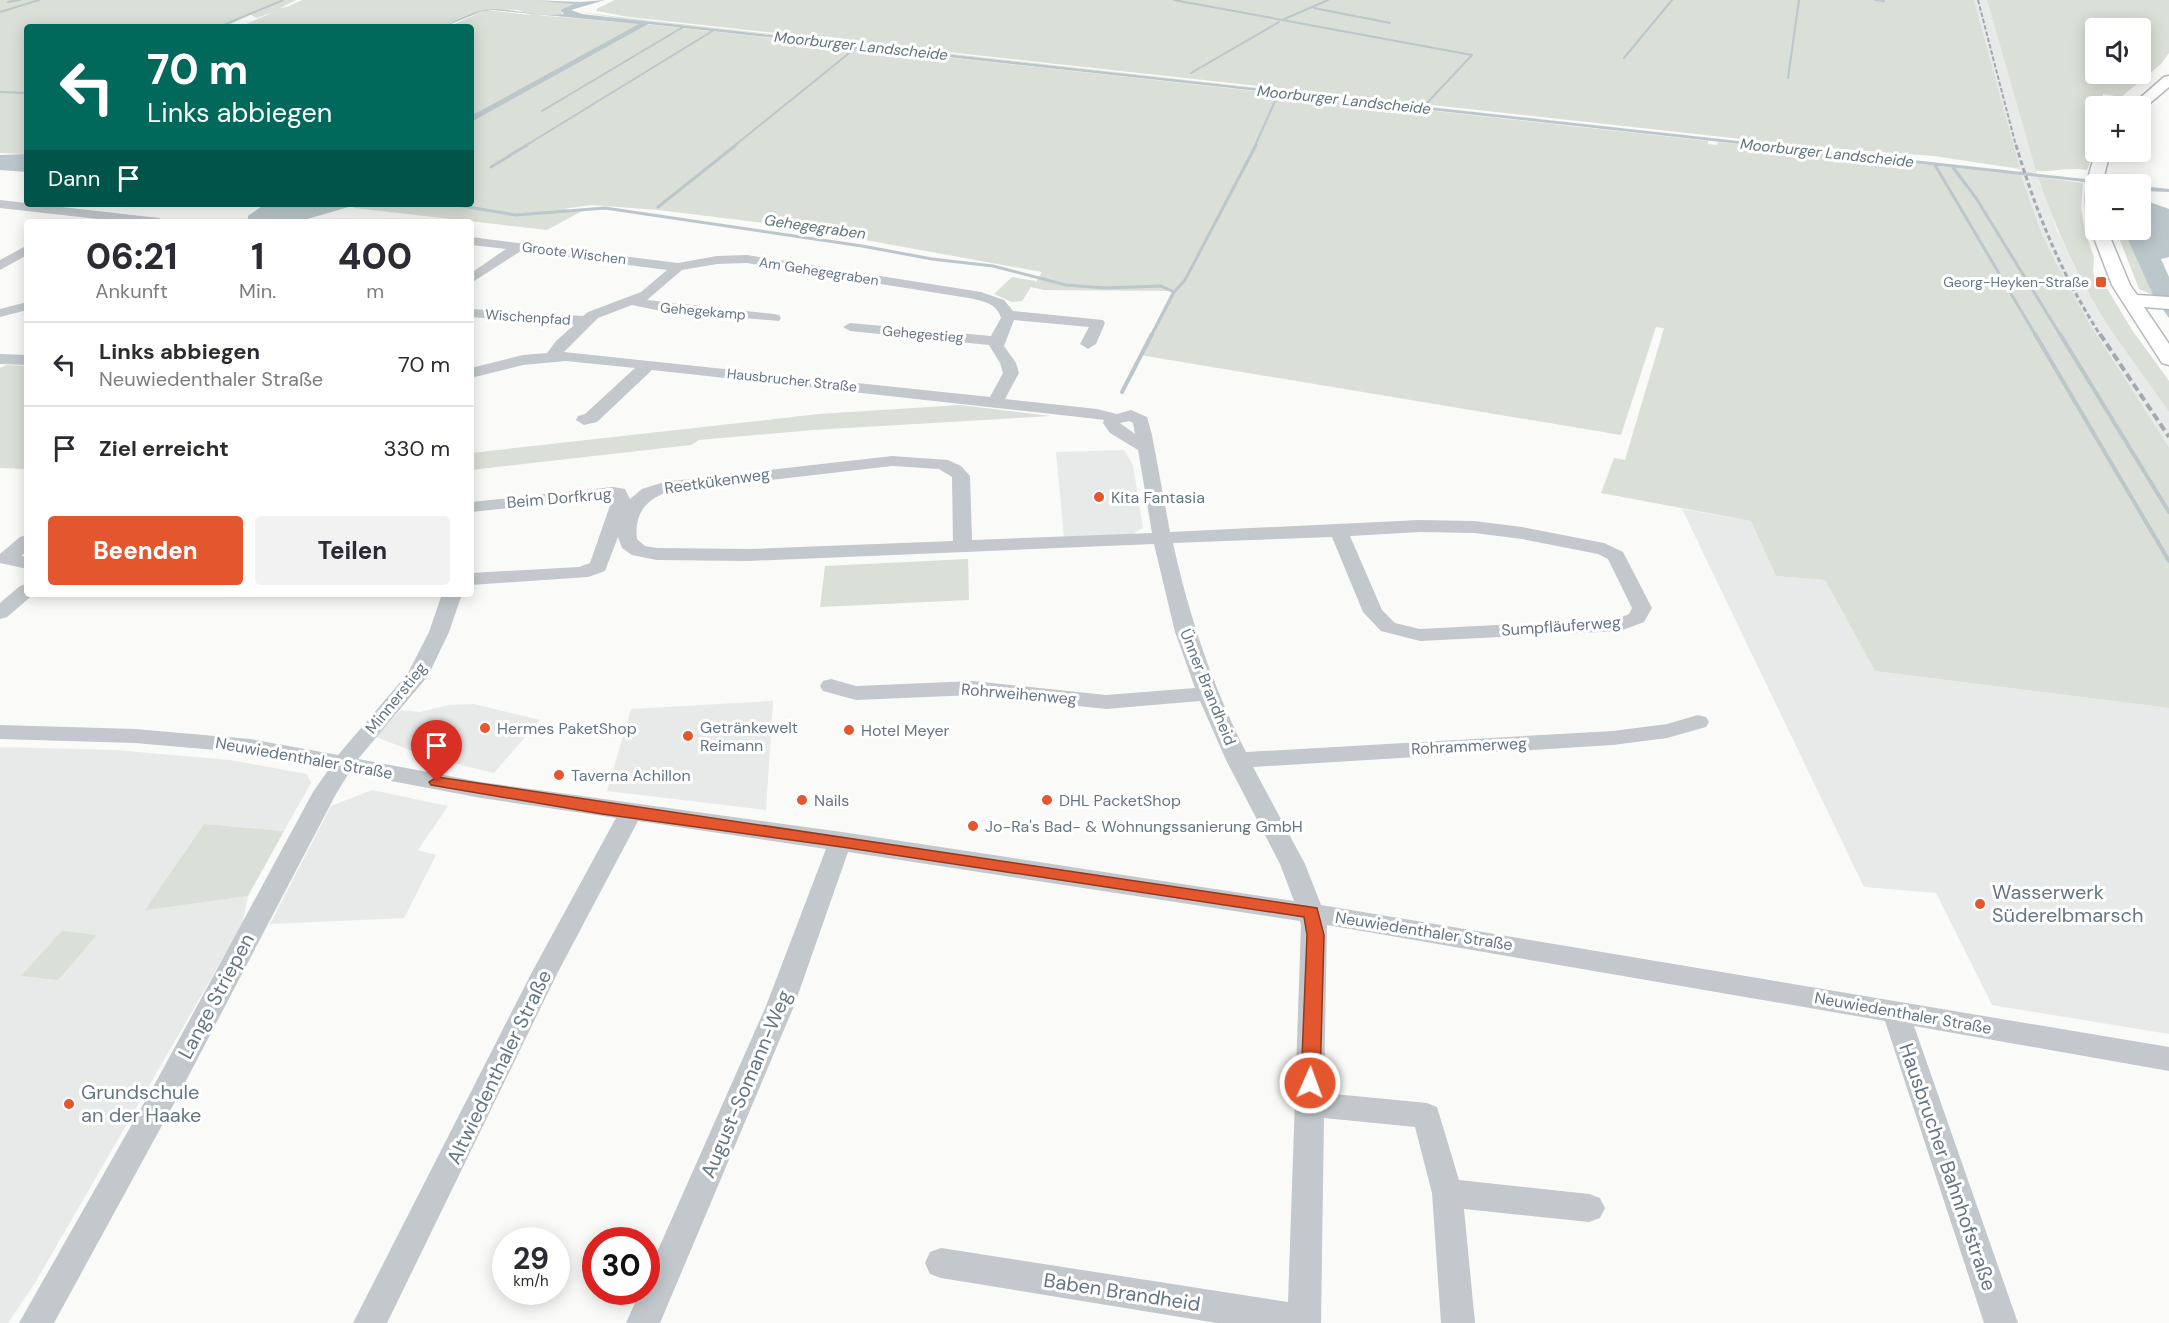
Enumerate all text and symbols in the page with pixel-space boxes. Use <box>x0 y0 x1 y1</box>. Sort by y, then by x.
map controls <box>2085 18 2151 240</box>
button: sound <box>2085 18 2151 84</box>
water label: Moorburger Landscheide <box>773 27 949 65</box>
text: 70 m <box>147 42 248 97</box>
icon: left <box>48 48 126 126</box>
water label: Moorburger Landscheide <box>1256 81 1432 119</box>
text: Links abbiegen <box>147 95 332 130</box>
button: + <box>2085 96 2151 162</box>
water label: Moorburger Landscheide <box>1739 134 1915 172</box>
icon: arrive <box>112 162 145 195</box>
text: Dann <box>48 164 100 193</box>
button: − <box>2085 174 2151 240</box>
water label: Gehegegraben <box>763 210 867 244</box>
text: 06:21 <box>86 233 177 280</box>
text: 1 <box>251 233 264 280</box>
text: 400 <box>338 233 412 280</box>
street label: Groote Wischen <box>521 238 627 268</box>
street label: Am Gehegegraben <box>758 253 880 289</box>
place label: Georg-Heyken-Straße <box>1943 273 2089 291</box>
marker: Georg-Heyken-Straße <box>2094 275 2108 289</box>
text: Ankunft <box>95 278 168 304</box>
text: Min. <box>239 278 276 304</box>
text: m <box>366 278 384 304</box>
street label: Gehegekamp <box>659 298 747 324</box>
street label: Wischenpfad <box>485 305 571 329</box>
street label: Gehegestieg <box>882 321 964 347</box>
text: Links abbiegen <box>99 337 260 366</box>
icon: left <box>48 348 81 381</box>
text: 70 m <box>398 350 450 379</box>
street label: Hausbrucher Straße <box>726 364 858 396</box>
text: Neuwiedenthaler Straße <box>99 366 323 392</box>
icon: arrive <box>48 432 81 465</box>
text: Ziel erreicht <box>99 434 229 463</box>
text: 330 m <box>383 434 450 463</box>
street label: Reetkükenweg <box>663 463 771 499</box>
street label: Beim Dorfkrug <box>506 483 612 513</box>
place label: Kita Fantasia <box>1111 487 1205 508</box>
marker: Kita Fantasia <box>1092 490 1106 504</box>
button: Beenden <box>48 516 243 585</box>
button: Teilen <box>255 516 450 585</box>
street label: Sumpfläuferweg <box>1501 611 1621 641</box>
street label: Ünner Brandheid <box>1175 626 1241 748</box>
street label: Minnerstieg <box>361 658 431 738</box>
street label: Rohrweihenweg <box>960 678 1078 710</box>
place label: Getränkewelt Reimann <box>700 717 798 756</box>
place label: Hermes PaketShop <box>497 718 637 739</box>
pin <box>411 720 462 782</box>
place label: Hotel Meyer <box>861 720 949 741</box>
marker: Hermes PaketShop <box>478 721 492 735</box>
marker: Hotel Meyer <box>842 723 856 737</box>
icon: arrive <box>420 729 453 762</box>
marker: Getränkewelt Reimann <box>681 729 695 743</box>
street label: Neuwiedenthaler Straße <box>214 732 394 784</box>
street label: Rohrammerweg <box>1411 732 1527 760</box>
place label: Taverna Achillon <box>571 765 691 786</box>
marker: Taverna Achillon <box>552 768 566 782</box>
place label: Nails <box>814 790 849 811</box>
place label: DHL PacketShop <box>1059 790 1181 811</box>
marker: Nails <box>795 793 809 807</box>
marker: DHL PacketShop <box>1040 793 1054 807</box>
place label: Jo-Ra's Bad- & Wohnungssanierung GmbH <box>985 816 1303 837</box>
marker: Jo-Ra's Bad- & Wohnungssanierung GmbH <box>966 819 980 833</box>
place label: Wasserwerk Süderelbmarsch <box>1992 879 2143 928</box>
marker: Wasserwerk Süderelbmarsch <box>1973 897 1987 911</box>
street label: Neuwiedenthaler Straße <box>1334 907 1514 955</box>
street label: Lange Striepen <box>172 929 260 1063</box>
street label: Altwiedenthaler Straße <box>441 966 557 1168</box>
street label: August-Somann-Weg <box>695 986 797 1182</box>
street label: Neuwiedenthaler Straße <box>1813 987 1993 1039</box>
street label: Hausbrucher Bahnhofstraße <box>1893 1040 2003 1294</box>
position arrow <box>1278 1051 1342 1115</box>
place label: Grundschule an der Haake <box>81 1079 201 1128</box>
marker: Grundschule an der Haake <box>62 1097 76 1111</box>
speed limit sign: 30 <box>582 1227 660 1305</box>
text: 29 <box>513 1239 549 1278</box>
street label: Baben Brandheid <box>1042 1267 1202 1317</box>
text: km/h <box>513 1271 549 1291</box>

